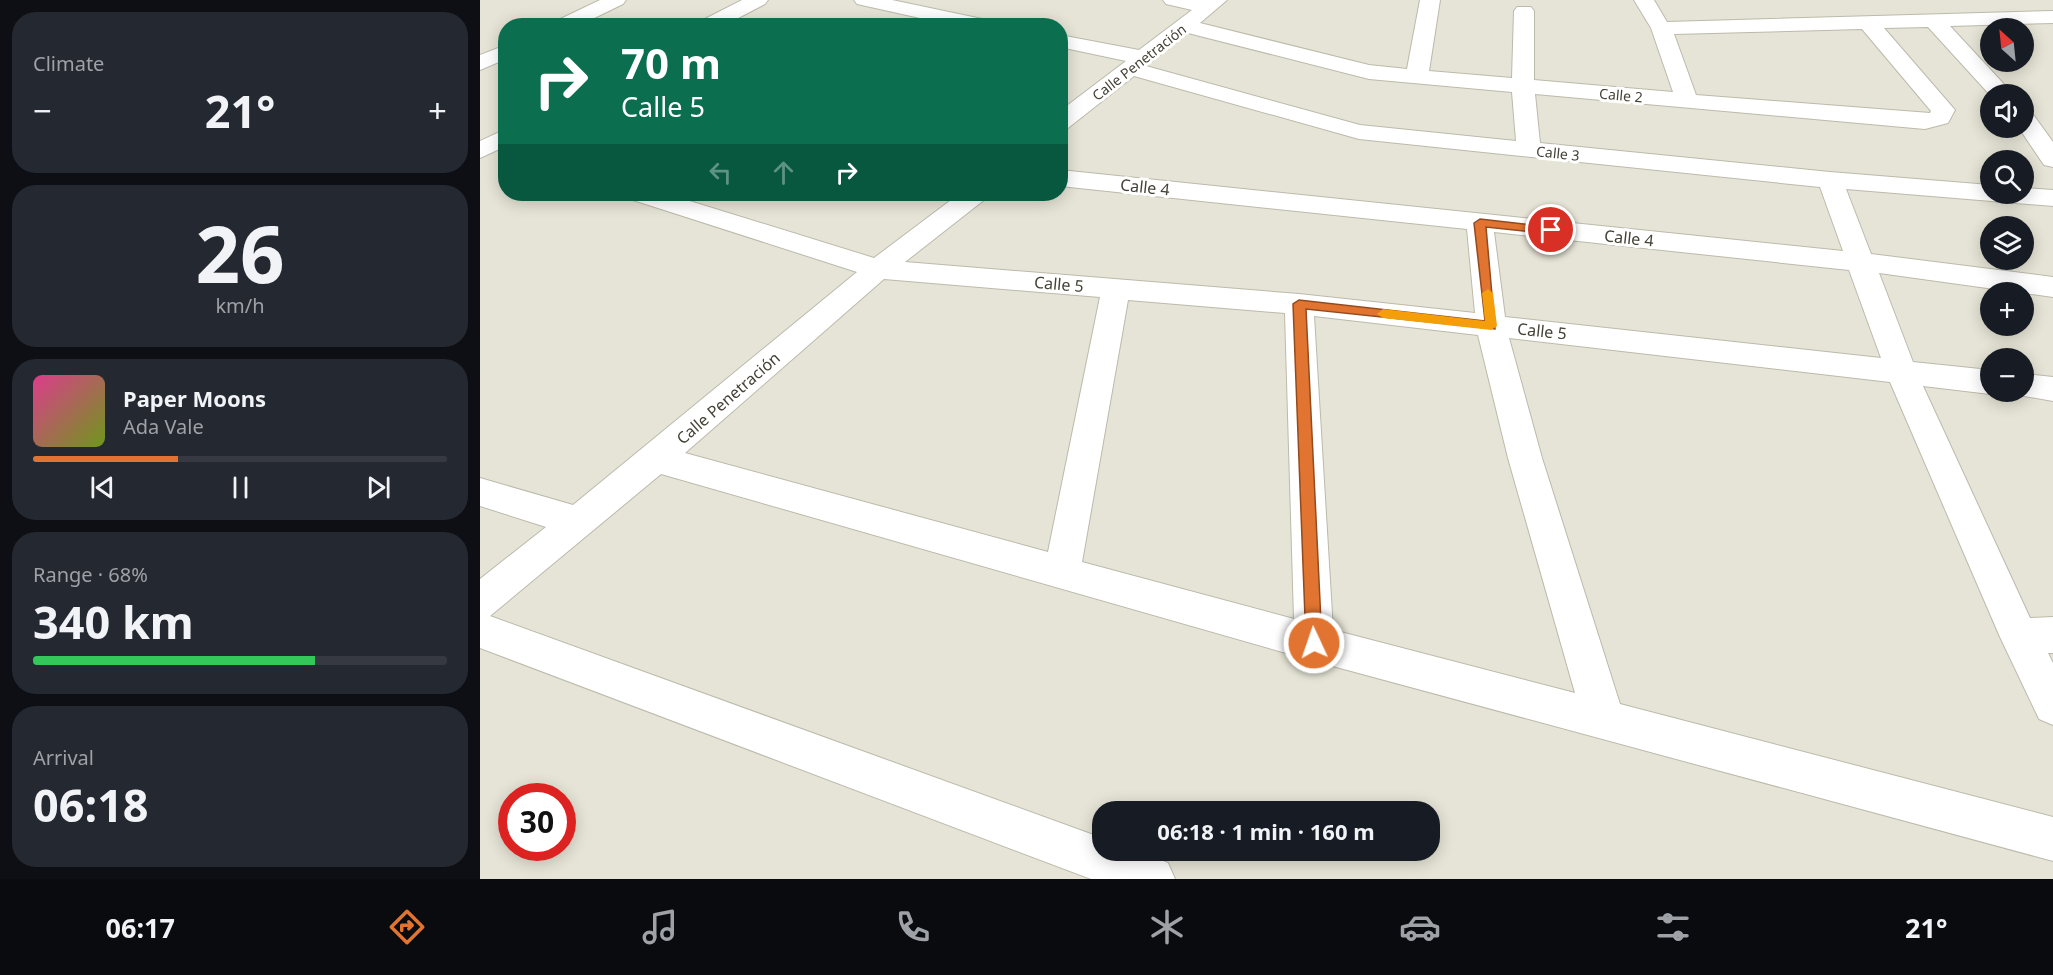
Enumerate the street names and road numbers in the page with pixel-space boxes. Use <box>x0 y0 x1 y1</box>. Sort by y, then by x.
street label: Calle Penetración <box>1088 19 1190 105</box>
street label: Calle 2 <box>1599 84 1643 106</box>
street label: Calle 3 <box>1535 141 1581 165</box>
street label: Calle 4 <box>1119 173 1171 201</box>
street label: Calle 4 <box>1603 224 1655 252</box>
street label: Calle 5 <box>1033 271 1085 297</box>
street label: Calle 5 <box>1516 317 1568 345</box>
street label: Calle Penetración <box>672 347 784 449</box>

